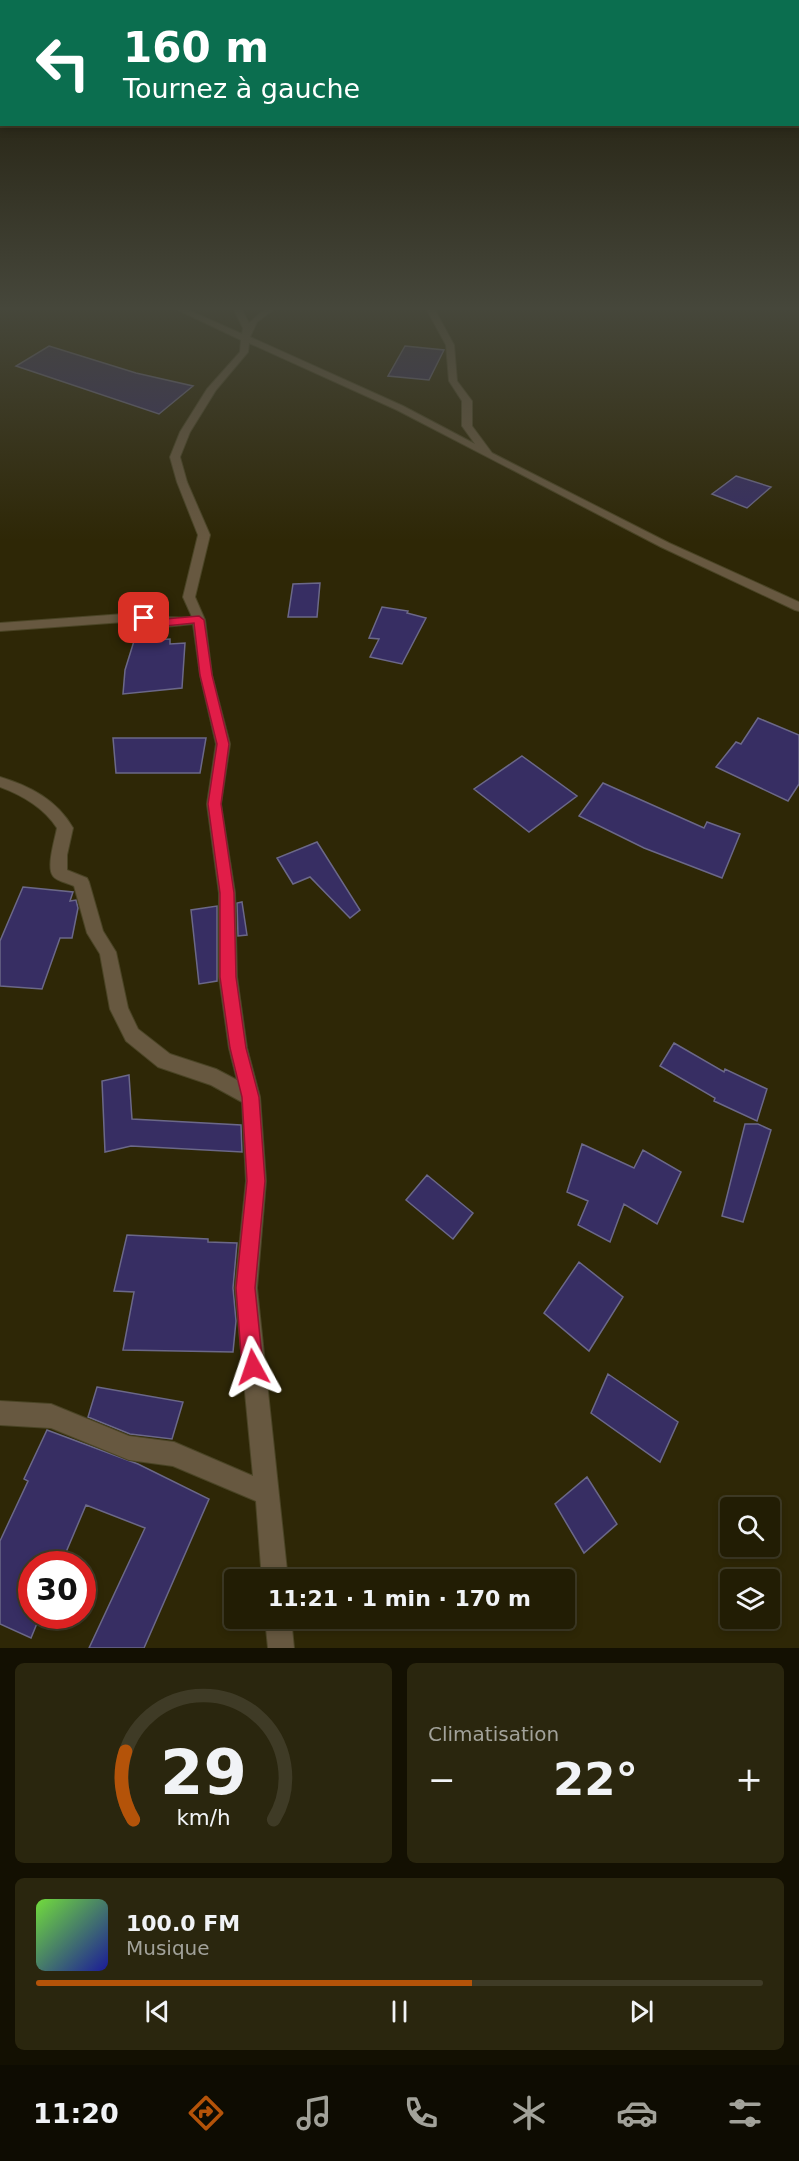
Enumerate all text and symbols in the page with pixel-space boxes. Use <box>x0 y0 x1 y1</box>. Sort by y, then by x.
text: 160 m <box>123 23 269 72</box>
icon: left <box>24 24 102 102</box>
text: Tournez à gauche <box>123 73 360 104</box>
pin <box>118 592 169 643</box>
icon: arrive <box>127 601 160 634</box>
position arrow <box>221 1335 285 1399</box>
map controls <box>720 1497 780 1629</box>
button: search <box>720 1497 780 1557</box>
speed limit sign: 30 <box>18 1551 96 1629</box>
button: layers <box>720 1569 780 1629</box>
text: 11:21 · 1 min · 170 m <box>268 1586 531 1611</box>
text: Climatisation <box>428 1722 559 1746</box>
text: 29 <box>160 1736 247 1809</box>
text: 22° <box>553 1753 638 1806</box>
text: − <box>428 1760 456 1799</box>
text: + <box>735 1760 763 1799</box>
text: km/h <box>176 1805 231 1830</box>
text: 100.0 FM <box>126 1911 240 1936</box>
text: Musique <box>126 1936 210 1960</box>
icon: previous <box>141 1995 174 2028</box>
icon: pause <box>383 1995 416 2028</box>
icon: next <box>625 1995 658 2028</box>
icon: directions <box>185 2092 227 2134</box>
icon: music <box>293 2092 335 2134</box>
icon: phone <box>400 2092 442 2134</box>
icon: climate <box>508 2092 550 2134</box>
icon: car <box>616 2092 658 2134</box>
icon: filters <box>724 2092 766 2134</box>
text: 11:20 <box>33 2098 119 2129</box>

